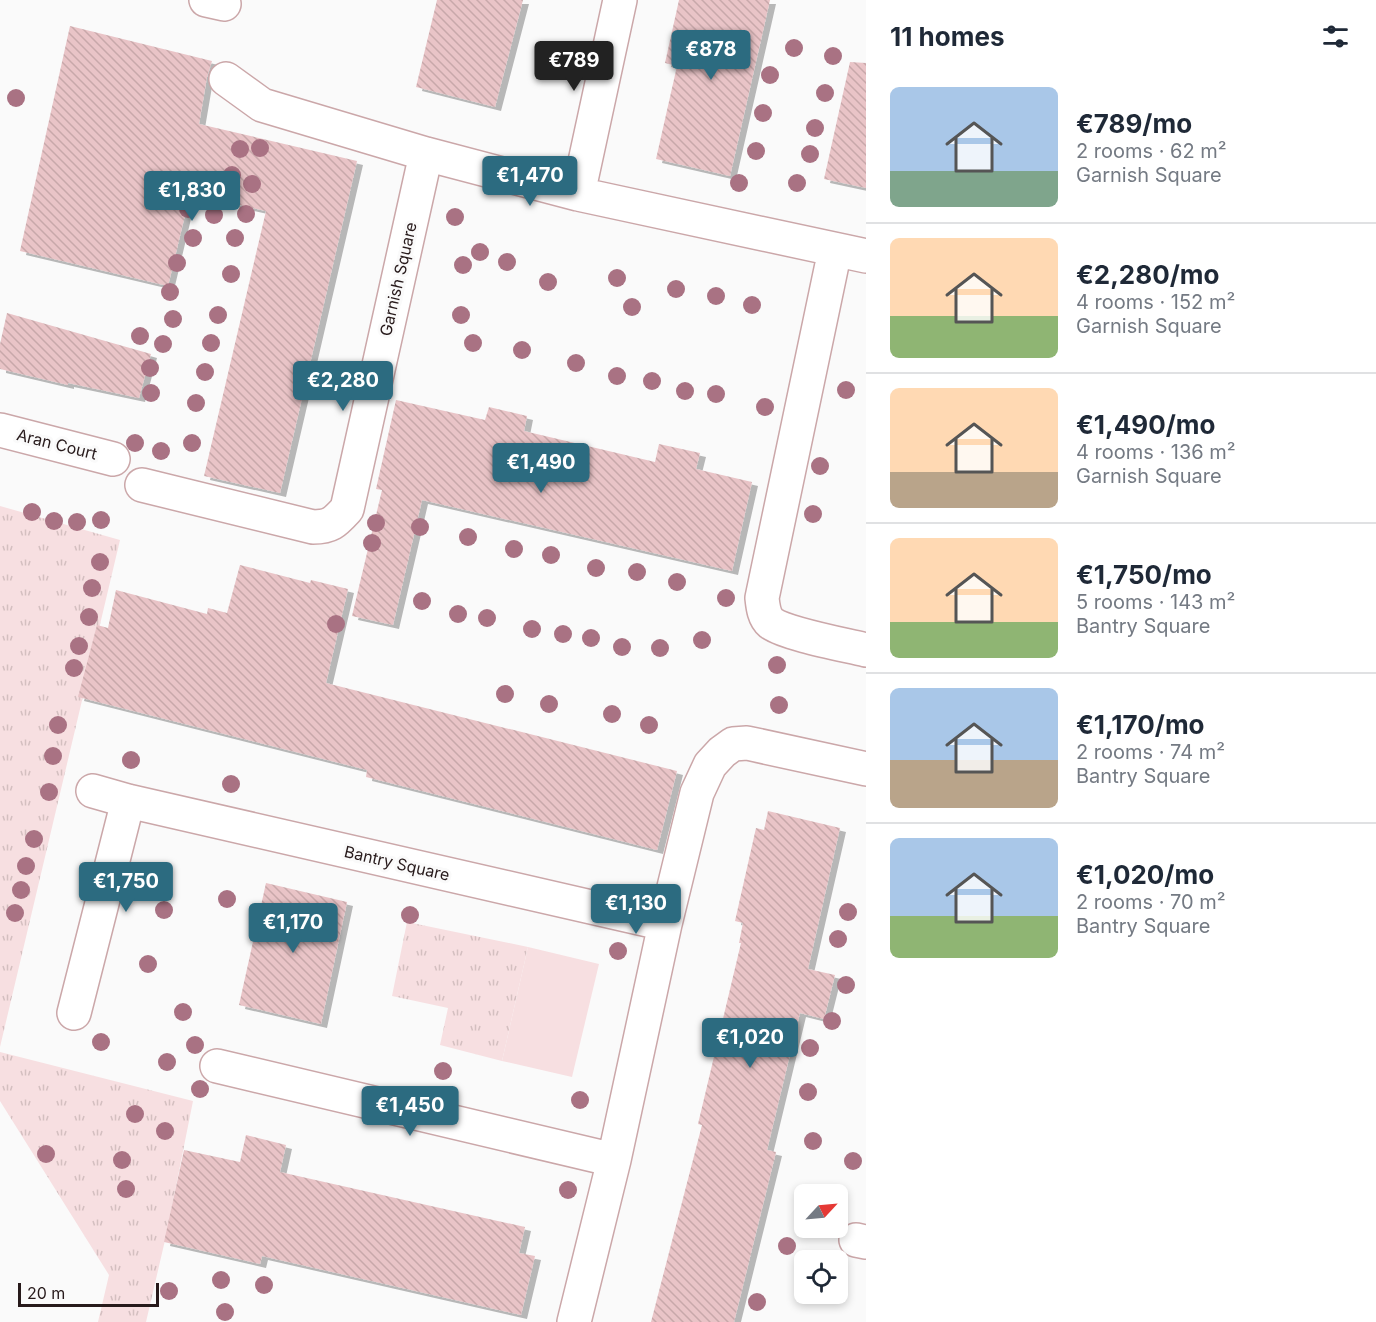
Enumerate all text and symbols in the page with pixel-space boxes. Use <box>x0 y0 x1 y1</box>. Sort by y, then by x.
icon: filters <box>1319 20 1352 53</box>
text: 11 homes <box>890 21 1005 52</box>
pin: €878 <box>675 30 747 81</box>
text: €878 <box>685 37 737 61</box>
pin: €789 <box>538 41 610 92</box>
text: €789 <box>548 48 600 72</box>
text: €789/mo <box>1076 108 1192 139</box>
icon: home <box>938 111 1010 183</box>
text: 2 rooms · 62 m² <box>1076 139 1227 163</box>
pin: €1,470 <box>481 156 579 207</box>
text: €1,470 <box>496 163 564 187</box>
text: Garnish Square <box>1076 163 1222 187</box>
pin: €1,830 <box>143 171 241 222</box>
text: €1,830 <box>158 178 226 202</box>
street label: Garnish Square <box>375 220 421 338</box>
text: €2,280/mo <box>1076 259 1219 290</box>
icon: home <box>938 262 1010 334</box>
text: 4 rooms · 152 m² <box>1076 290 1235 314</box>
text: Garnish Square <box>1076 314 1222 338</box>
pin: €2,280 <box>294 361 392 412</box>
text: €2,280 <box>307 368 379 392</box>
text: €1,490/mo <box>1076 409 1215 440</box>
icon: home <box>938 412 1010 484</box>
street label: Aran Court <box>15 424 99 464</box>
text: 4 rooms · 136 m² <box>1076 440 1236 464</box>
pin: €1,490 <box>492 443 590 494</box>
text: €1,490 <box>507 450 576 474</box>
text: Garnish Square <box>1076 464 1222 488</box>
text: €1,750/mo <box>1076 559 1212 590</box>
icon: home <box>938 562 1010 634</box>
text: 5 rooms · 143 m² <box>1076 590 1235 614</box>
text: Bantry Square <box>1076 614 1210 638</box>
text: €1,170/mo <box>1076 709 1205 740</box>
icon: home <box>938 712 1010 784</box>
text: 2 rooms · 74 m² <box>1076 740 1225 764</box>
text: Bantry Square <box>1076 764 1210 788</box>
street label: Bantry Square <box>342 841 452 885</box>
text: €1,020/mo <box>1076 859 1214 890</box>
pin: €1,750 <box>77 862 175 913</box>
icon: home <box>938 862 1010 934</box>
text: €1,750 <box>93 869 159 893</box>
pin: €1,130 <box>587 884 685 935</box>
text: 2 rooms · 70 m² <box>1076 890 1226 914</box>
text: €1,130 <box>605 891 667 915</box>
pin: €1,170 <box>244 903 342 954</box>
text: €1,170 <box>263 910 323 934</box>
text: Bantry Square <box>1076 914 1210 938</box>
pin: €1,020 <box>701 1018 799 1069</box>
text: €1,020 <box>716 1025 784 1049</box>
pin: €1,450 <box>361 1086 459 1137</box>
text: €1,450 <box>376 1093 444 1117</box>
north arrow <box>794 1184 848 1238</box>
map controls <box>794 1184 848 1304</box>
button: locate <box>794 1250 848 1304</box>
scale bar <box>18 1280 159 1308</box>
text: 20 m <box>27 1283 65 1303</box>

